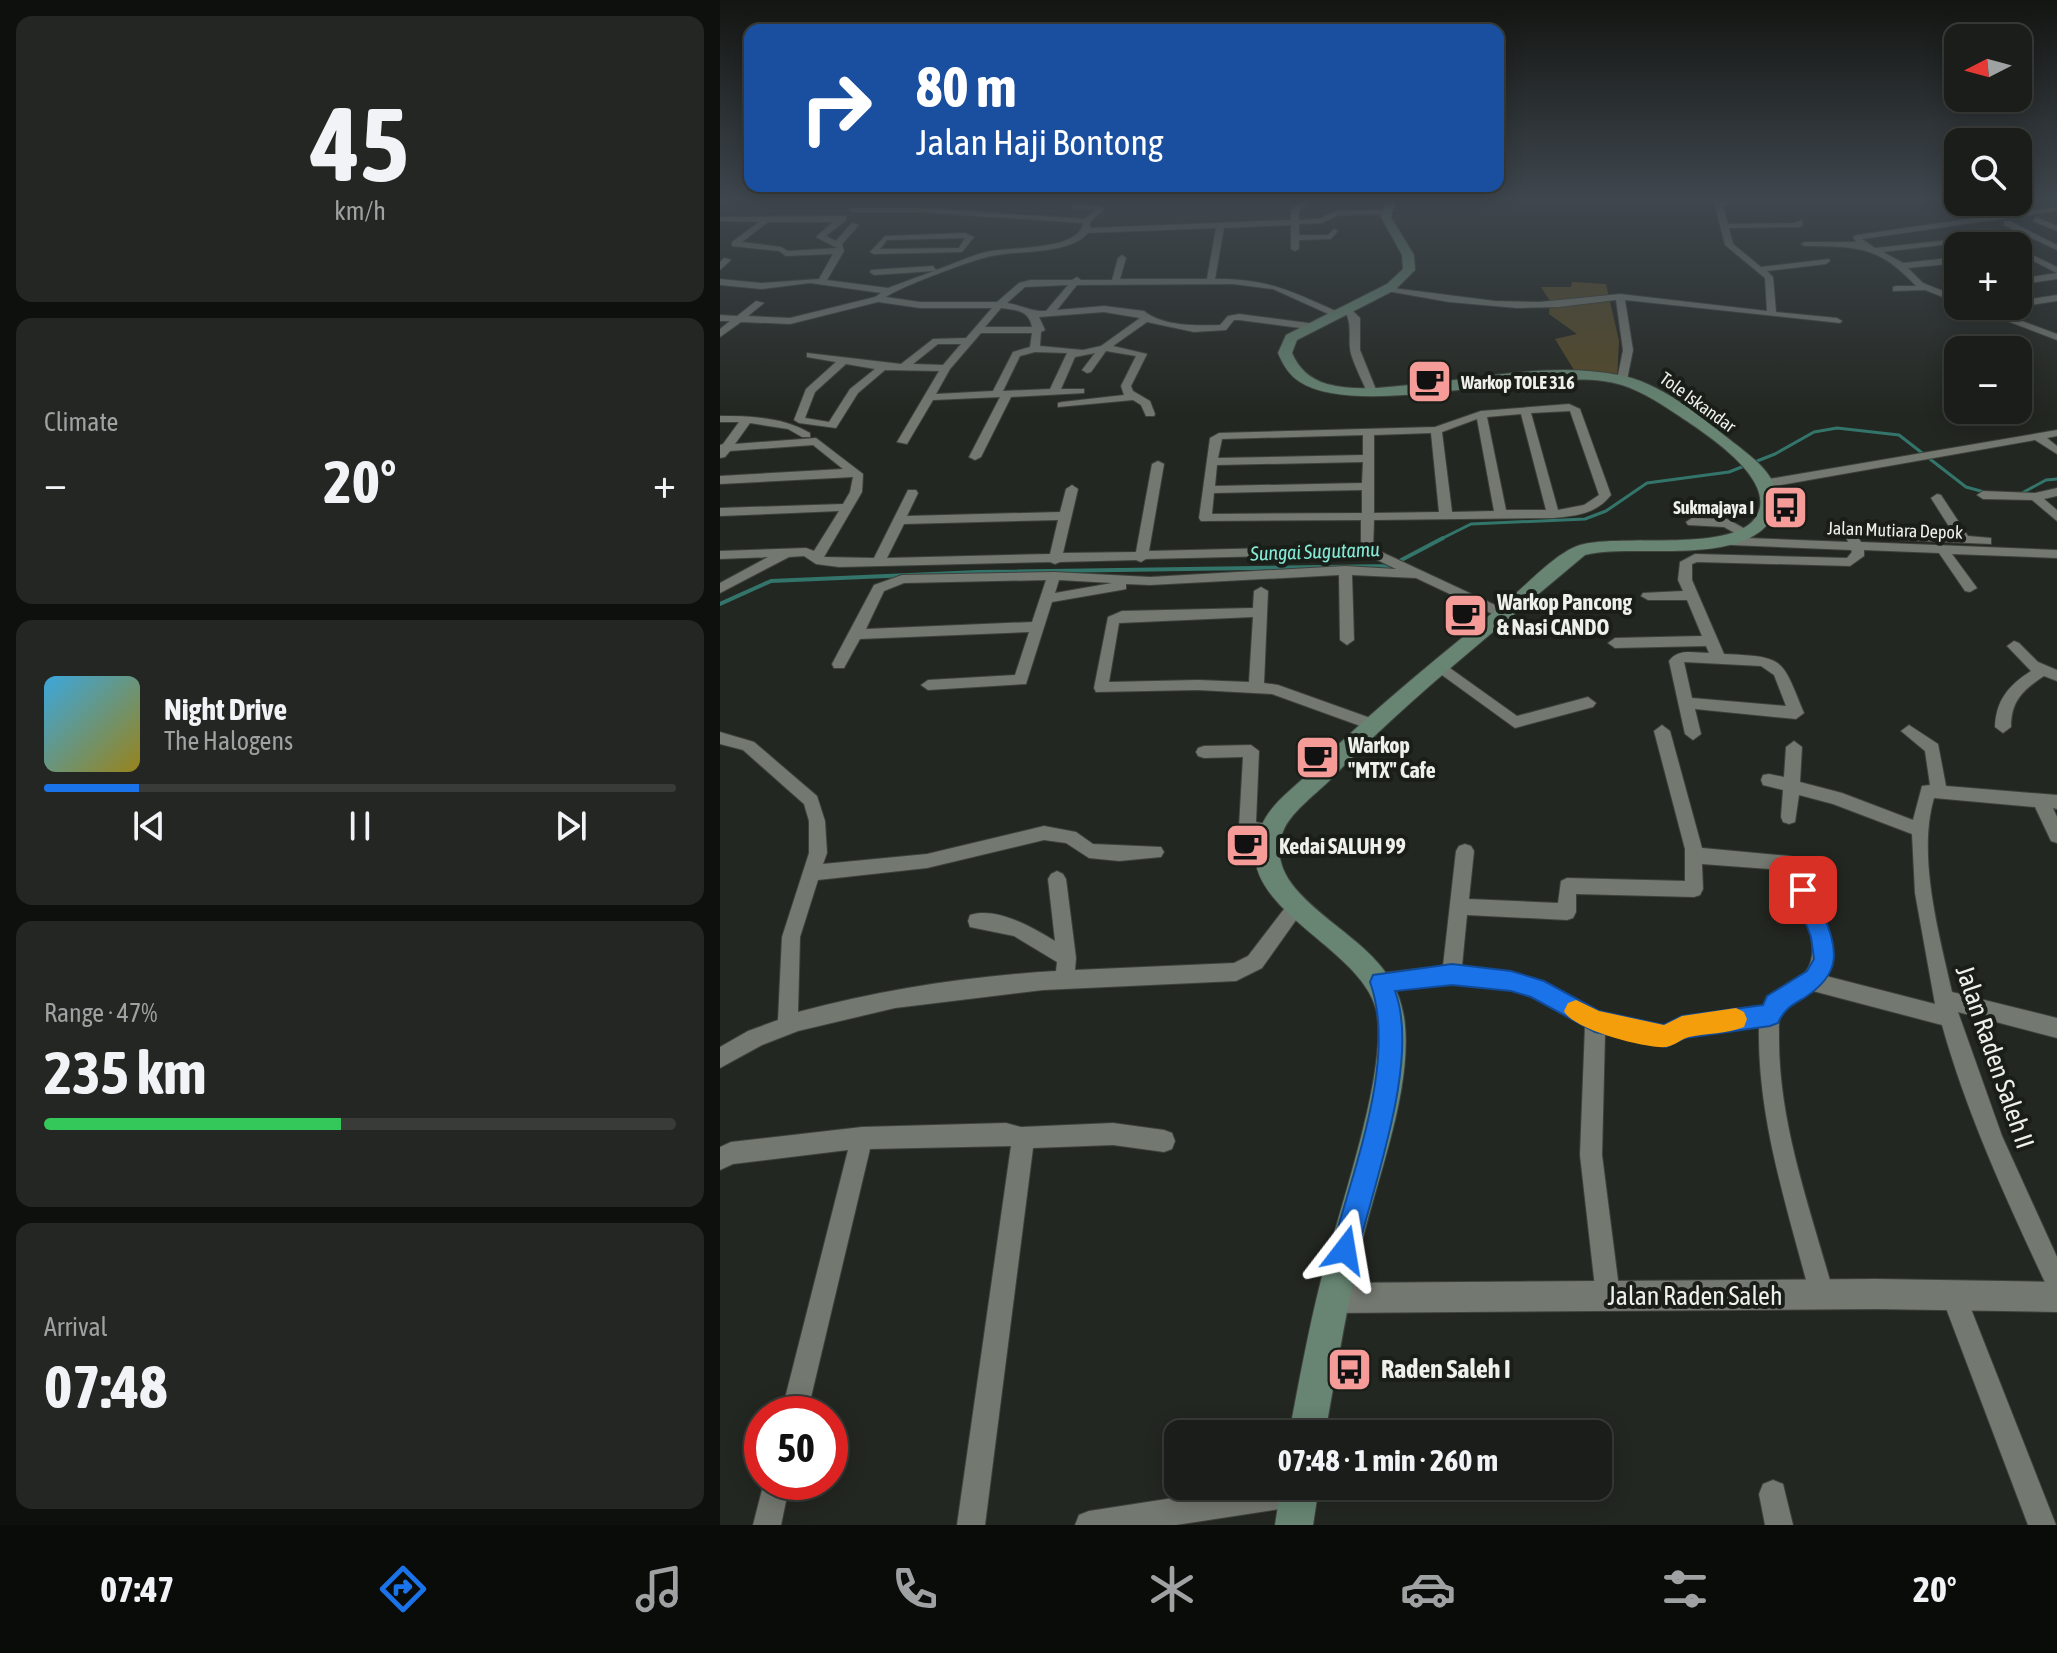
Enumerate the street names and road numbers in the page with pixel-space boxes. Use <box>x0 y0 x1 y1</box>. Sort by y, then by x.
street label: Tole Iskandar <box>1656 367 1741 437</box>
street label: Jalan Mutiara Depok <box>1827 517 1963 543</box>
street label: Jalan Raden Saleh II <box>1950 961 2040 1153</box>
street label: Jalan Raden Saleh <box>1607 1281 1783 1311</box>

